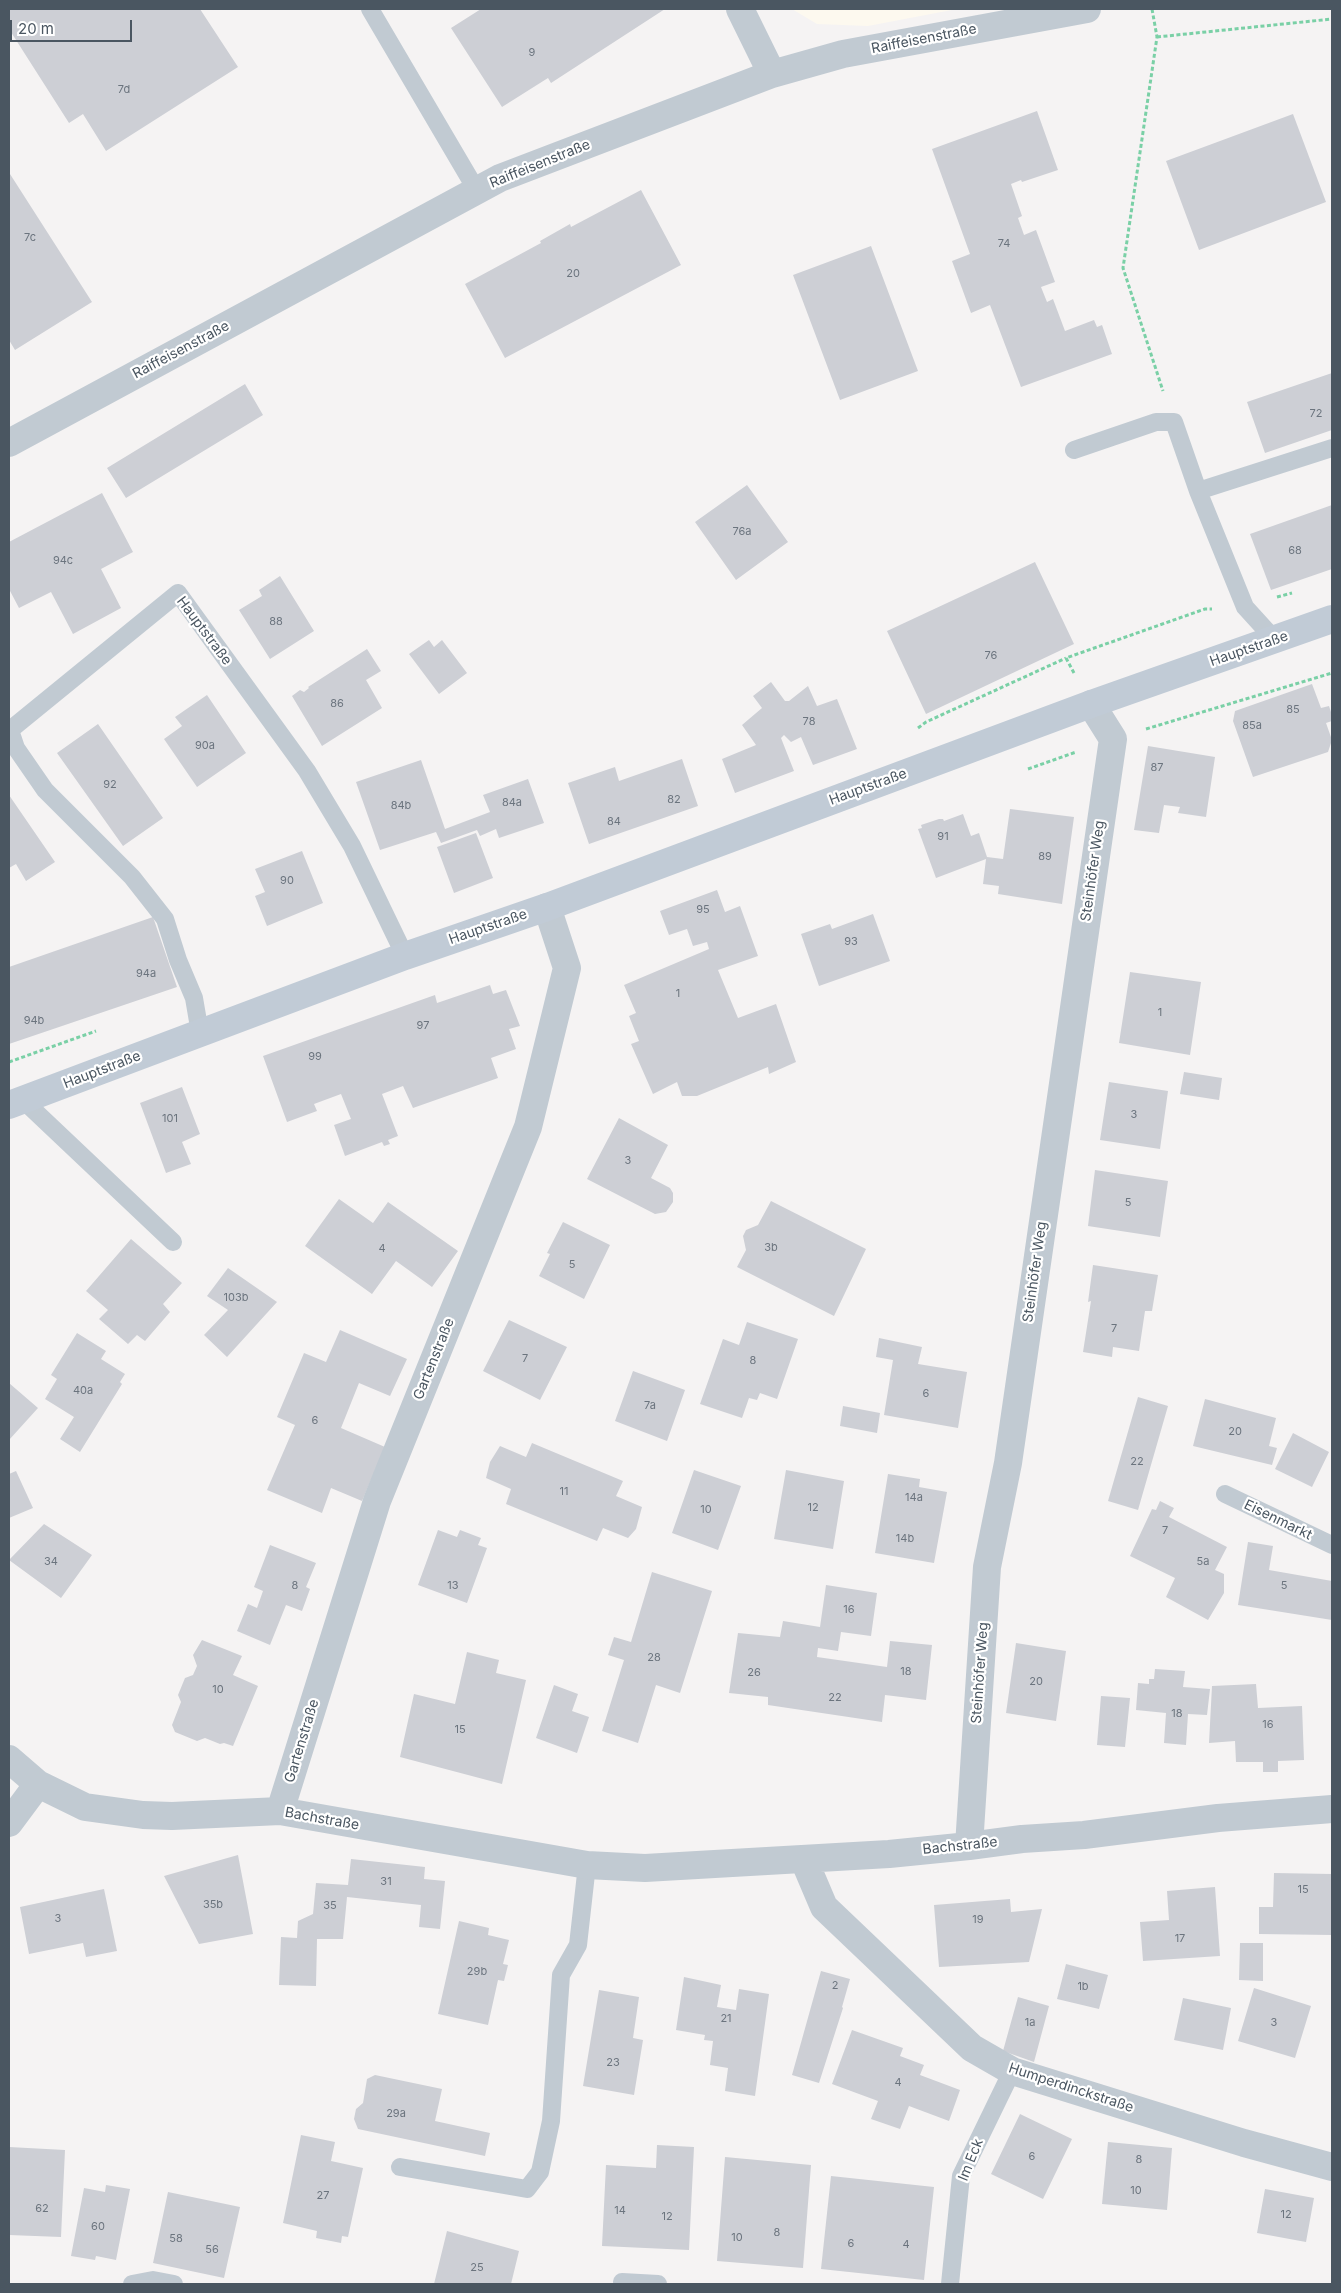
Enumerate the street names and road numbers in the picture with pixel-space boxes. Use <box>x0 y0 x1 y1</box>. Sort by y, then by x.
street label: Raiffeisenstraße <box>870 21 978 57</box>
street label: Raiffeisenstraße <box>487 136 593 192</box>
street label: Raiffeisenstraße <box>130 317 232 383</box>
street label: Hauptstraße <box>173 593 235 669</box>
street label: Hauptstraße <box>1208 628 1290 670</box>
street label: Hauptstraße <box>827 765 909 809</box>
street label: Steinhöfer Weg <box>1078 819 1108 923</box>
street label: Hauptstraße <box>447 906 529 948</box>
street label: Hauptstraße <box>61 1048 143 1092</box>
street label: Steinhöfer Weg <box>1020 1220 1050 1324</box>
street label: Gartenstraße <box>410 1316 458 1402</box>
street label: Eisenmarkt <box>1241 1496 1315 1544</box>
street label: Steinhöfer Weg <box>968 1622 992 1724</box>
street label: Gartenstraße <box>281 1697 323 1785</box>
street label: Bachstraße <box>284 1804 360 1834</box>
street label: Bachstraße <box>922 1834 998 1858</box>
street label: Humperdinckstraße <box>1006 2060 1136 2116</box>
street label: Im Eck <box>955 2136 987 2184</box>

